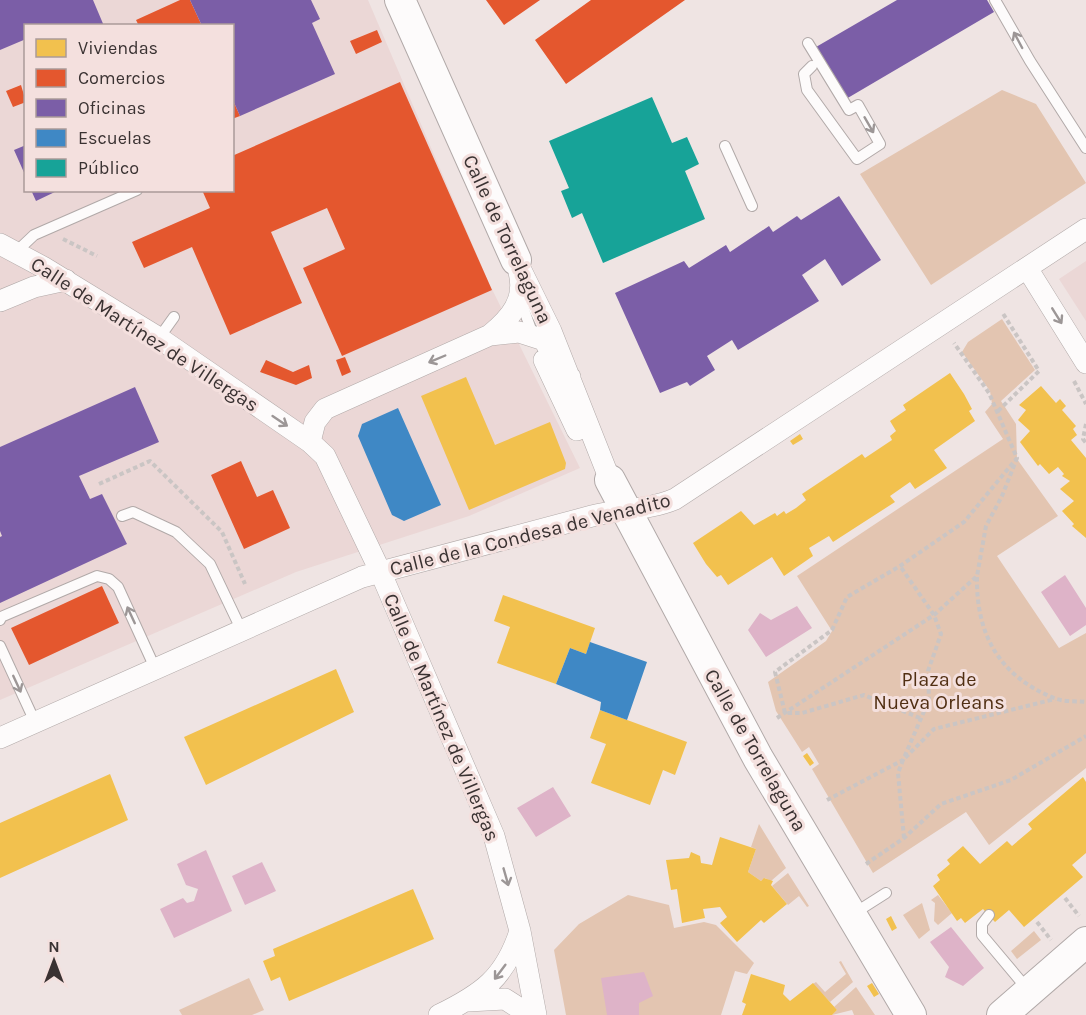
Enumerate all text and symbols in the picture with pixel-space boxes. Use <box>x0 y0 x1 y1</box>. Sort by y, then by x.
legend <box>24 24 234 192</box>
one-way arrow <box>1012 32 1023 50</box>
text: Viviendas <box>78 37 158 59</box>
text: Comercios <box>78 67 165 89</box>
text: Oficinas <box>78 97 146 119</box>
one-way arrow <box>863 116 875 133</box>
text: Escuelas <box>78 127 151 149</box>
street label: Calle de Torrelaguna <box>458 151 557 327</box>
text: Público <box>78 157 139 179</box>
street label: Calle de Martínez de Villergas <box>27 252 263 417</box>
one-way arrow <box>1050 307 1063 324</box>
one-way arrow <box>428 353 446 365</box>
one-way arrow <box>271 415 288 427</box>
street label: Calle de la Condesa de Venadito <box>387 488 673 581</box>
street label: Calle de Martínez de Villergas <box>379 590 504 845</box>
one-way arrow <box>124 606 136 624</box>
street label: Calle de Torrelaguna <box>700 665 811 835</box>
park label: Plaza de Nueva Orleans <box>873 668 1005 714</box>
one-way arrow <box>12 675 24 693</box>
one-way arrow <box>501 868 513 887</box>
north arrow <box>24 931 84 991</box>
text: N <box>48 937 60 956</box>
one-way arrow <box>494 963 507 979</box>

